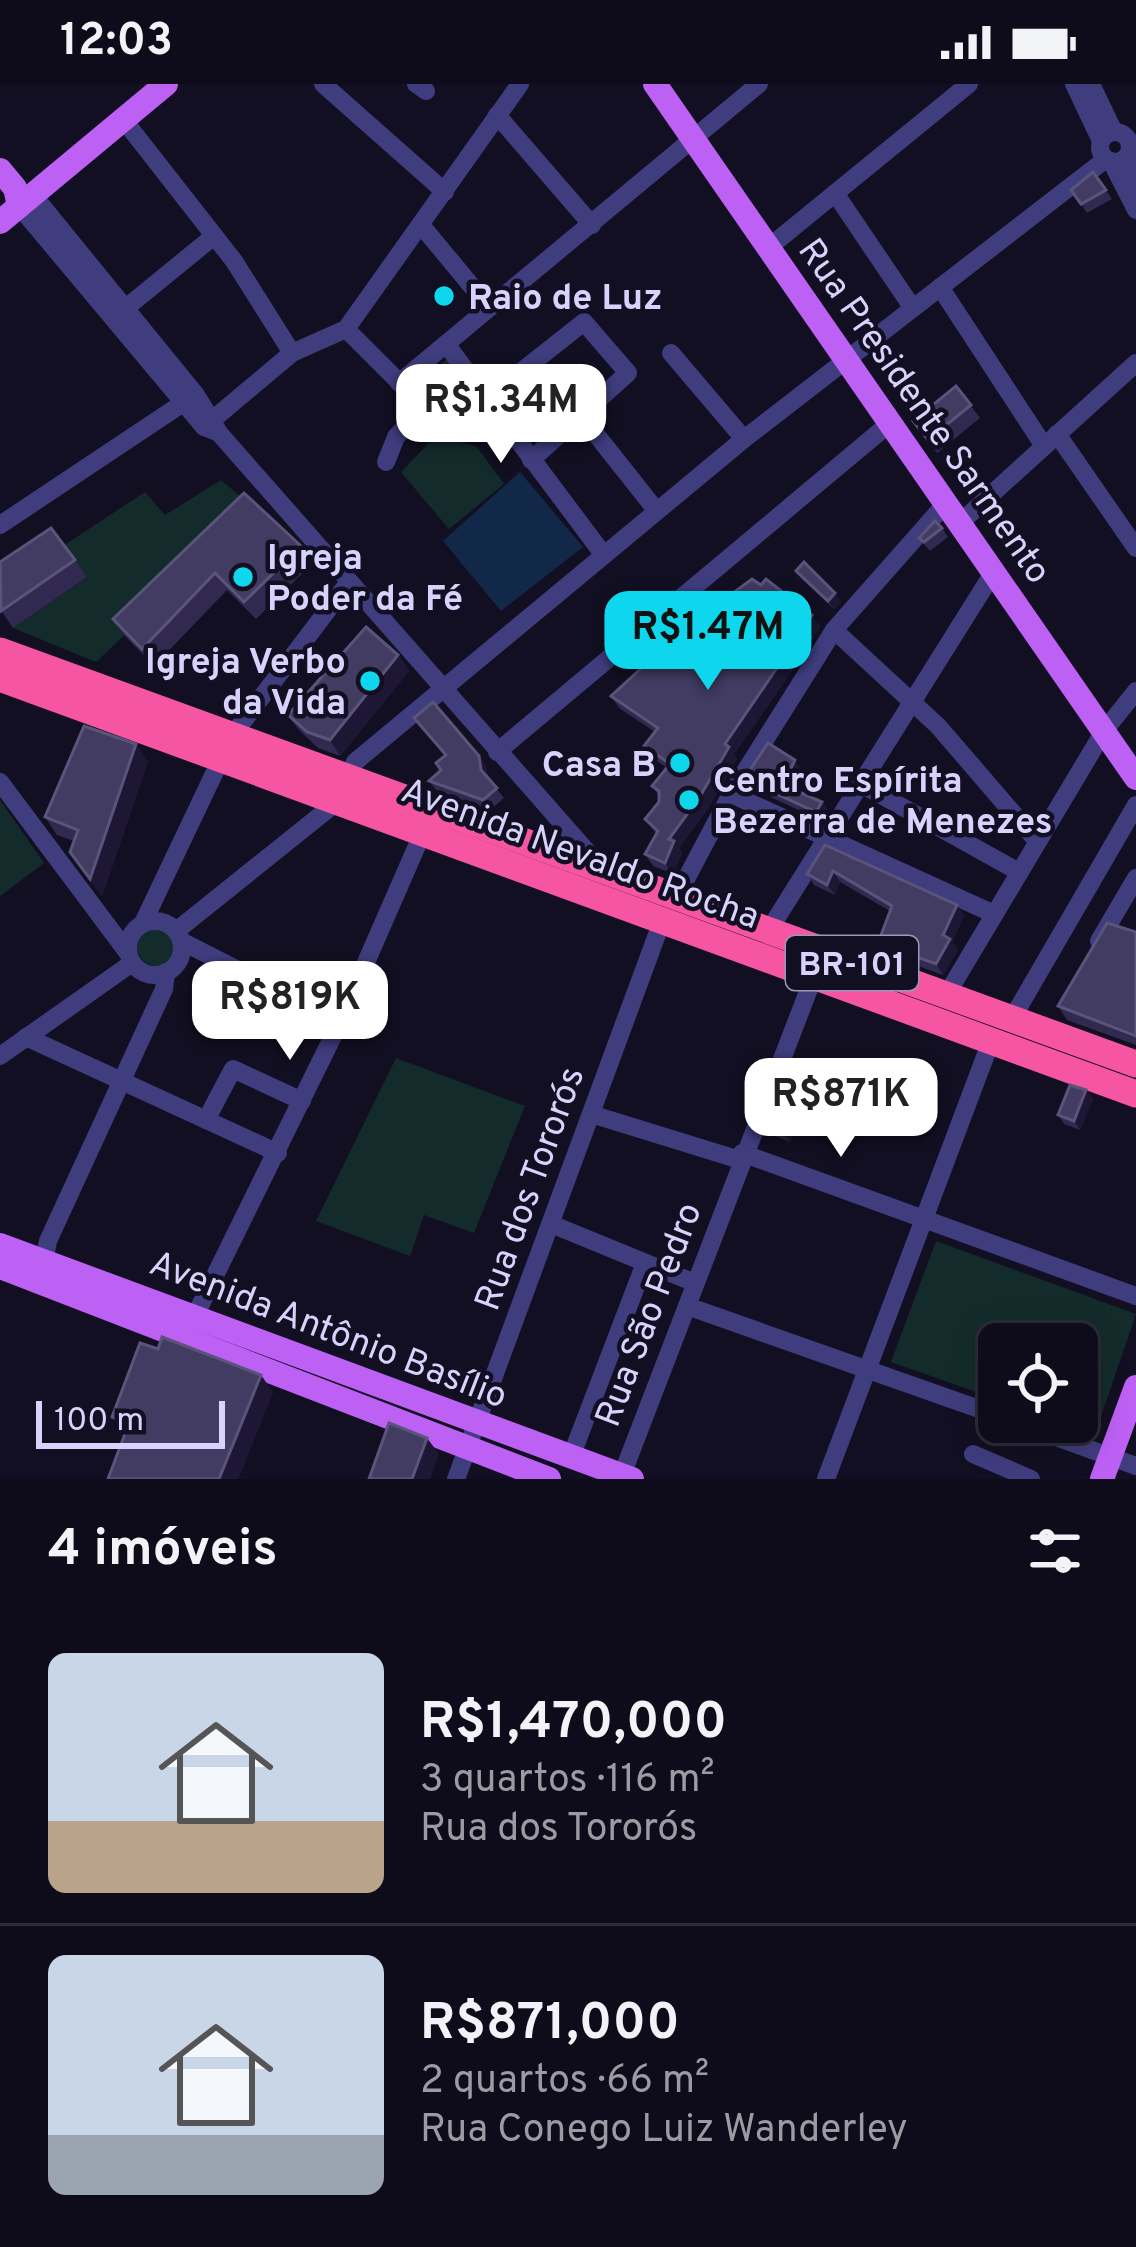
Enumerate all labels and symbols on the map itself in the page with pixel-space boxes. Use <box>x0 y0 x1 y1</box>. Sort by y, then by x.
street label: Rua Presidente Sarmento <box>786 231 1060 594</box>
place label: Raio de Luz <box>468 277 663 323</box>
marker: Raio de Luz <box>431 283 457 309</box>
pin: R$1.34M <box>390 364 612 466</box>
place label: Igreja Poder da Fé <box>267 537 463 624</box>
marker: Igreja Poder da Fé <box>230 564 256 590</box>
pin: R$1.47M <box>597 591 819 693</box>
place label: Igreja Verbo da Vida <box>145 641 346 728</box>
marker: Igreja Verbo da Vida <box>357 668 383 694</box>
place label: Casa B <box>542 744 656 790</box>
marker: Casa B <box>667 750 693 776</box>
place label: Centro Espírita Bezerra de Menezes <box>713 760 1052 847</box>
street label: Avenida Nevaldo Rocha <box>394 770 765 942</box>
marker: Centro Espírita Bezerra de Menezes <box>676 787 702 813</box>
road number: BR-101 <box>786 936 918 990</box>
pin: R$819K <box>192 961 388 1063</box>
pin: R$871K <box>743 1058 939 1160</box>
street label: Rua dos Tororós <box>466 1061 597 1317</box>
street label: Rua São Pedro <box>587 1197 715 1434</box>
street label: Avenida Antônio Basílio <box>142 1242 513 1421</box>
scale bar <box>36 1395 225 1448</box>

